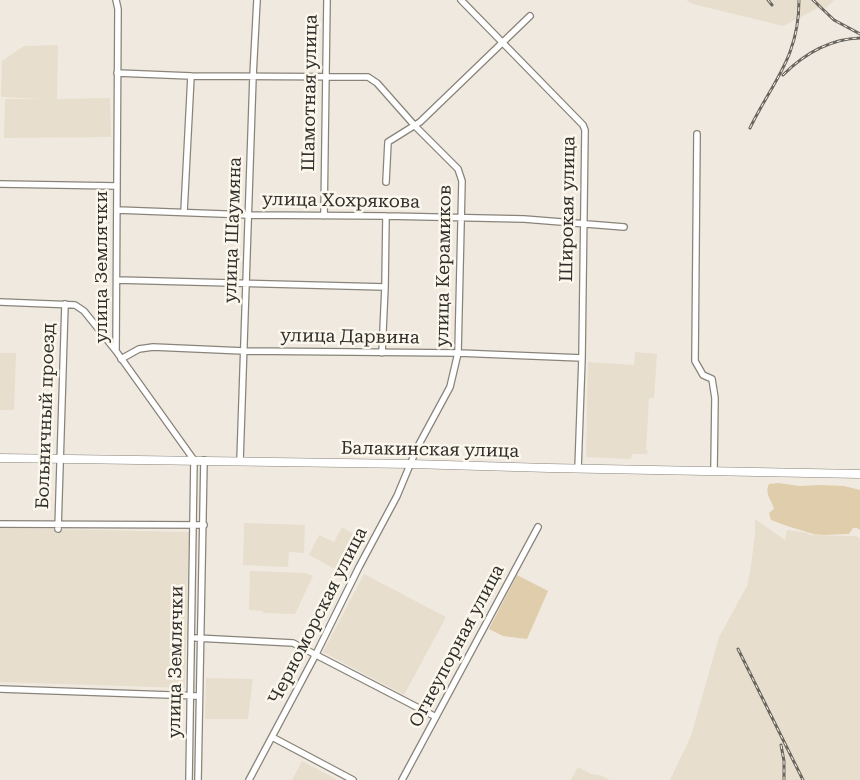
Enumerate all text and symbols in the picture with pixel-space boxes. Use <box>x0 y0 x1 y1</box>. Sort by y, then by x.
street label: Шамотная улица <box>298 14 322 172</box>
street label: Широкая улица <box>556 136 580 282</box>
street label: улица Шаумяна <box>220 157 246 303</box>
street label: улица Керамиков <box>432 185 456 347</box>
street label: улица Хохрякова <box>262 189 420 213</box>
street label: улица Землячки <box>91 191 113 343</box>
street label: Больничный проезд <box>32 323 60 509</box>
street label: улица Дарвина <box>280 325 420 349</box>
street label: Балакинская улица <box>341 438 519 462</box>
street label: Черноморская улица <box>264 524 372 708</box>
street label: Огнеупорная улица <box>405 561 509 731</box>
street label: улица Землячки <box>164 586 188 738</box>

